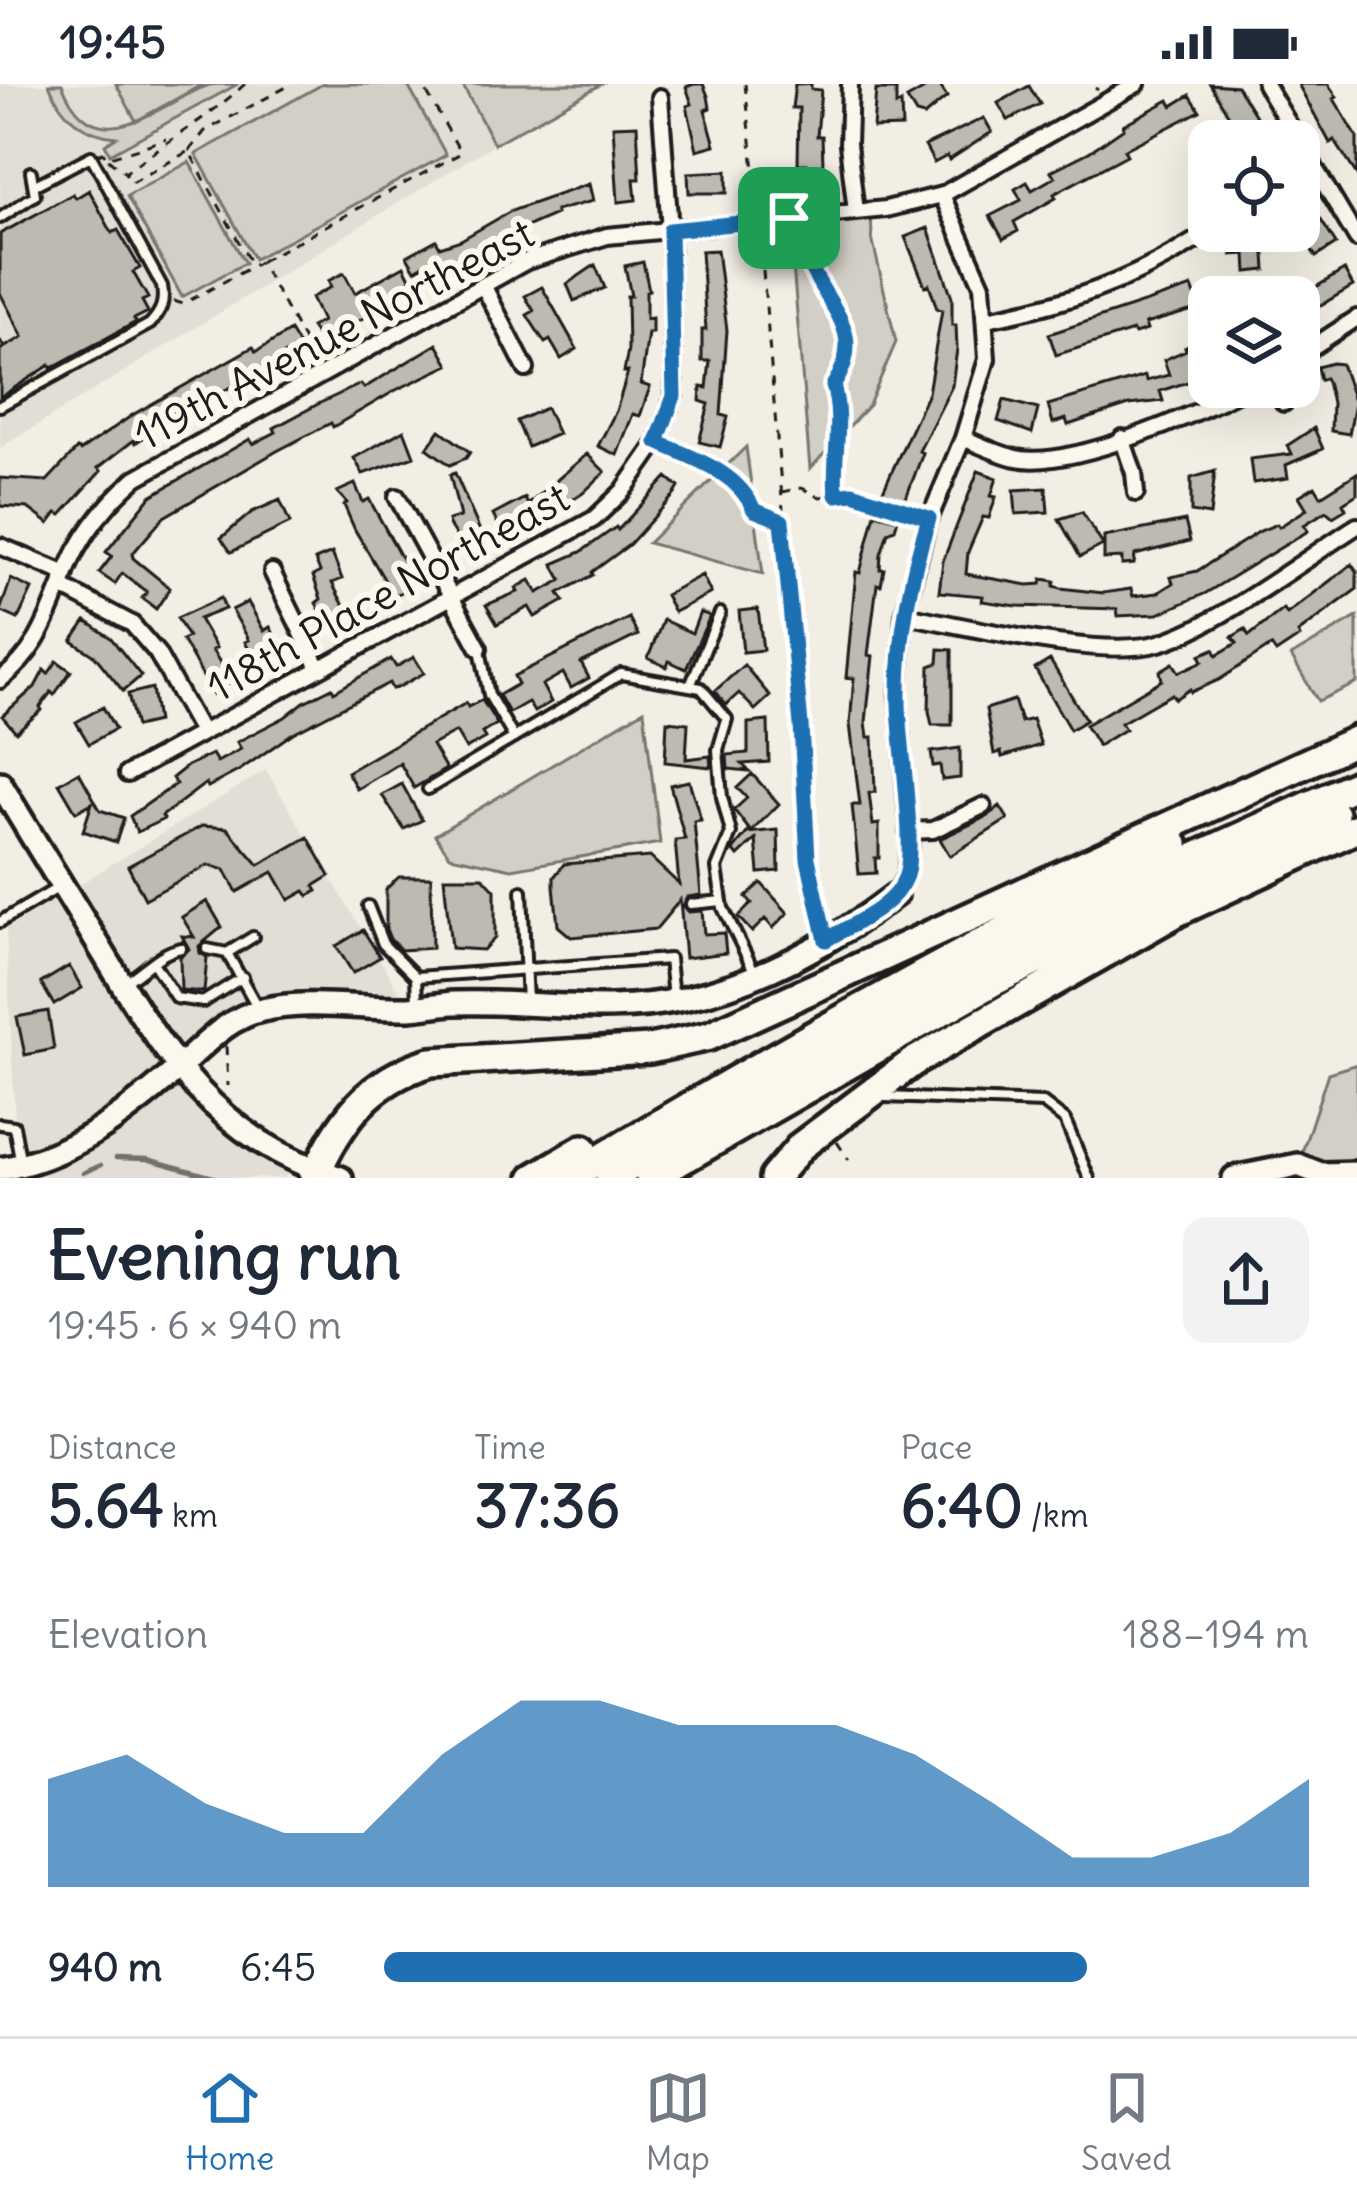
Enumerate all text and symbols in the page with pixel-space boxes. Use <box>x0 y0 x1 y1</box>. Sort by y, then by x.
text: 19:45 <box>60 14 166 70</box>
map controls <box>1188 120 1320 408</box>
button: locate <box>1188 120 1320 252</box>
pin <box>738 167 840 269</box>
icon: arrive <box>756 185 822 251</box>
street label: 119th Avenue Northeast <box>126 207 542 461</box>
button: layers <box>1188 276 1320 408</box>
street label: 118th Place Northeast <box>198 471 578 713</box>
text: Evening run <box>48 1214 401 1297</box>
button: share <box>1183 1217 1309 1343</box>
text: 19:45 · 6 × 940 m <box>48 1301 342 1350</box>
text: Distance <box>48 1426 177 1468</box>
text: Time <box>474 1426 546 1468</box>
text: Pace <box>901 1426 972 1468</box>
text: 5.64 <box>48 1468 164 1543</box>
text: 37:36 <box>474 1468 620 1543</box>
text: 6:40 <box>901 1468 1023 1543</box>
text: km <box>164 1494 218 1536</box>
text: /km <box>1023 1494 1089 1536</box>
text: Elevation <box>48 1610 208 1659</box>
text: 188–194 m <box>1123 1610 1309 1659</box>
text: 940 m <box>48 1943 162 1992</box>
text: 6:45 <box>240 1943 316 1992</box>
tab: Home <box>185 2065 274 2179</box>
tab: Map <box>645 2065 711 2179</box>
tab: Saved <box>1081 2065 1172 2179</box>

